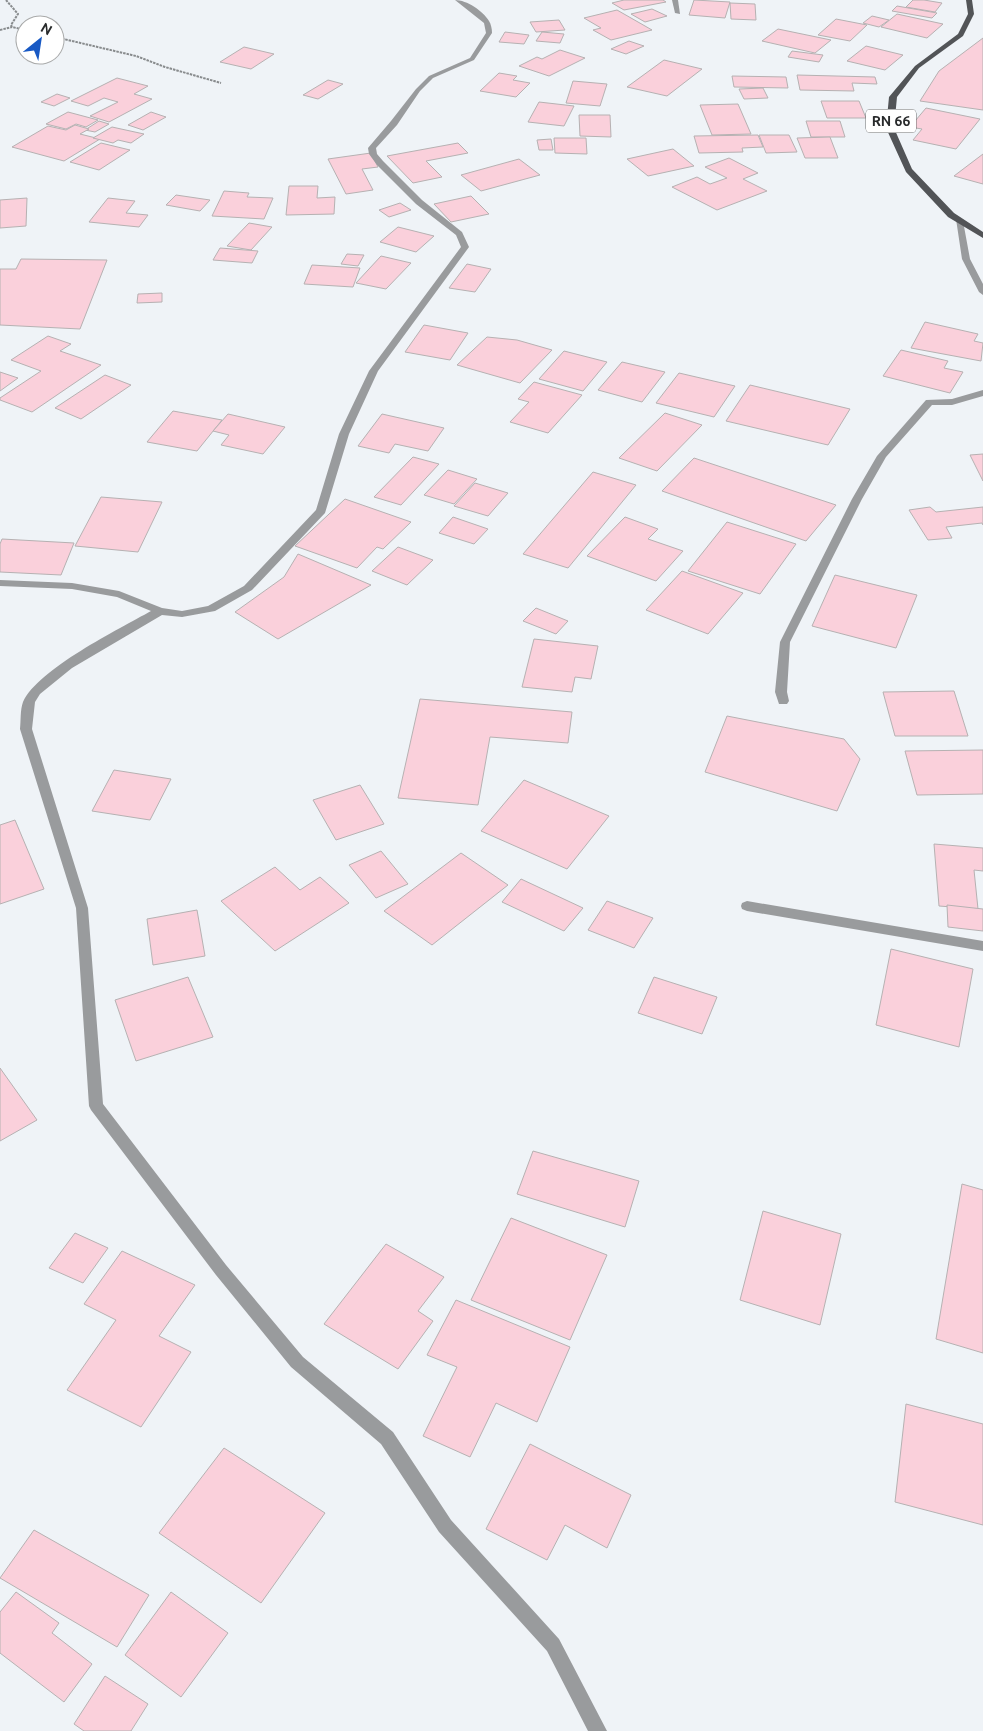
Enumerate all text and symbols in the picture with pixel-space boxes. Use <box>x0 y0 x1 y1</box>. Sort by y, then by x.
north arrow <box>15 15 65 65</box>
text: N <box>38 19 55 38</box>
road number: RN 66 <box>866 110 916 132</box>

